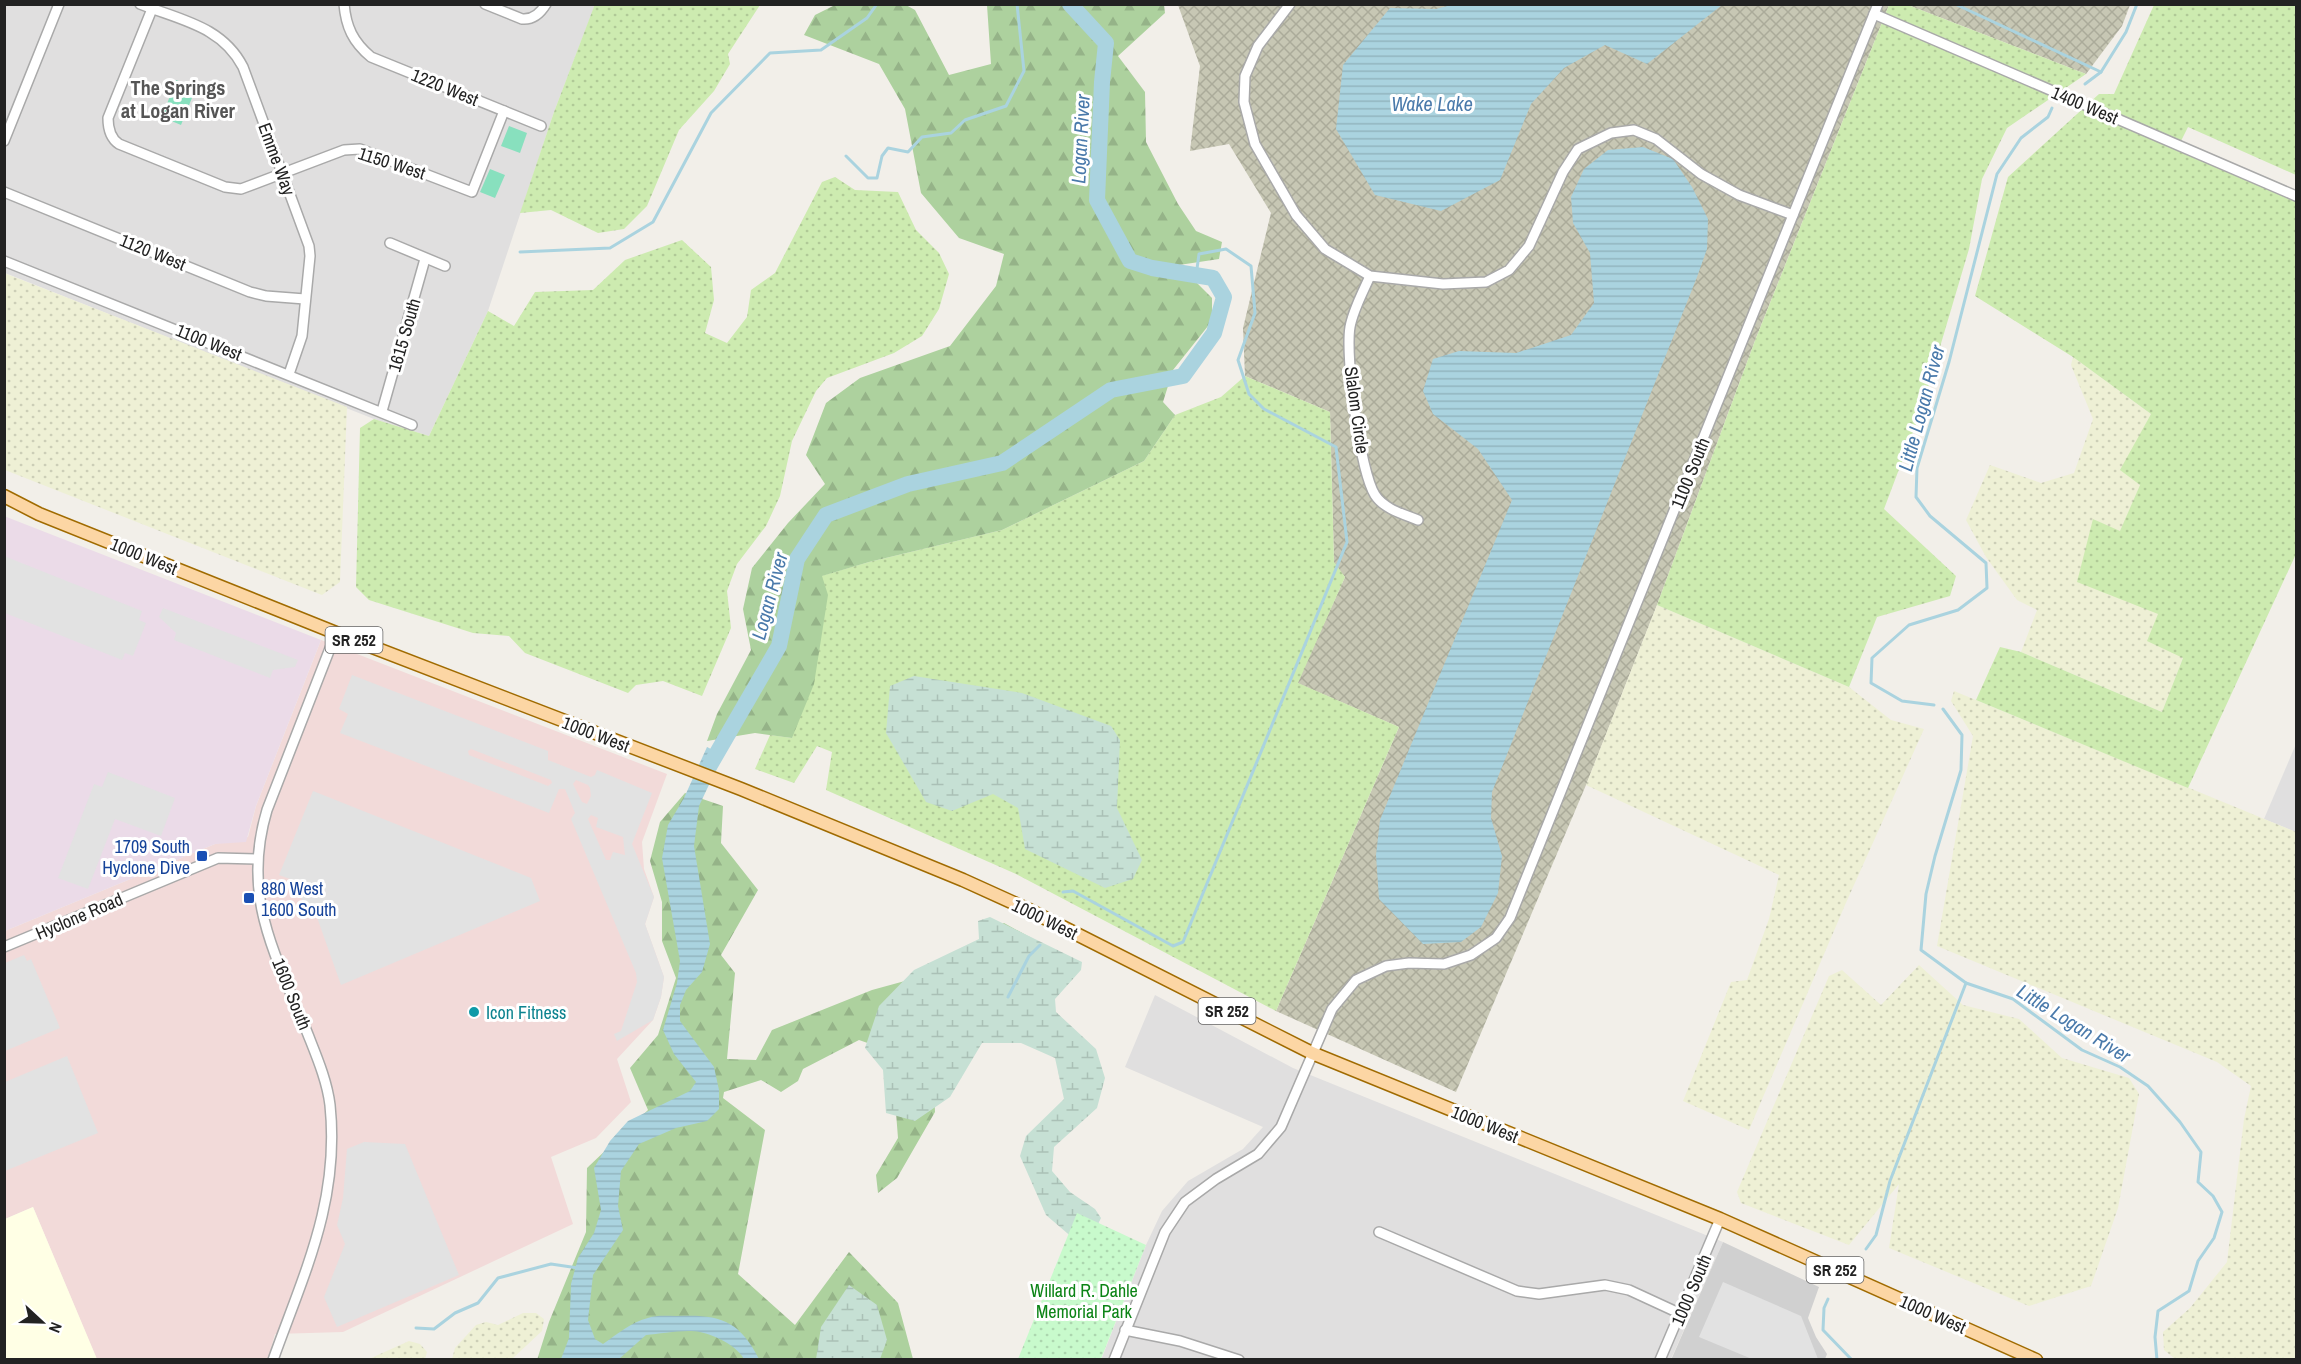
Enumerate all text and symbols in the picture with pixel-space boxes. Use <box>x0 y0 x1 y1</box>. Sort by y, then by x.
street label: 1220 West <box>408 62 482 112</box>
district label: The Springs at Logan River <box>121 74 236 124</box>
street label: 1400 West <box>2048 80 2122 130</box>
water label: Wake Lake <box>1391 90 1473 117</box>
water label: Logan River <box>1064 93 1096 184</box>
street label: Emme Way <box>252 119 302 199</box>
street label: 1150 West <box>355 140 429 186</box>
street label: 1120 West <box>116 227 190 277</box>
street label: 1615 South <box>382 295 426 375</box>
street label: 1100 West <box>172 317 246 367</box>
water label: Little Logan River <box>1891 341 1951 474</box>
street label: Slalom Circle <box>1339 365 1375 455</box>
street label: 1100 South <box>1664 434 1716 512</box>
street label: 1000 West <box>107 531 181 581</box>
water label: Logan River <box>744 549 794 643</box>
road number: SR 252 <box>326 627 382 653</box>
street label: 1000 West <box>559 710 633 758</box>
place label: 1709 South Hyclone Dive <box>102 834 190 880</box>
marker: 1709 South Hyclone Dive <box>195 849 209 863</box>
place label: 880 West 1600 South <box>261 876 337 922</box>
street label: Hyclone Road <box>31 886 127 946</box>
marker: 880 West 1600 South <box>242 891 256 905</box>
street label: 1000 West <box>1008 892 1082 946</box>
street label: 1600 South <box>266 954 318 1034</box>
water label: Little Logan River <box>2012 977 2137 1069</box>
road number: SR 252 <box>1198 998 1256 1024</box>
place label: Icon Fitness <box>486 1000 566 1025</box>
marker: Icon Fitness <box>467 1005 481 1019</box>
street label: 1000 West <box>1448 1099 1522 1149</box>
street label: 1000 South <box>1665 1250 1717 1330</box>
road number: SR 252 <box>1806 1257 1864 1283</box>
park label: Willard R. Dahle Memorial Park <box>1030 1278 1138 1324</box>
street label: 1000 West <box>1896 1288 1970 1340</box>
north arrow <box>12 1292 72 1352</box>
text: N <box>44 1319 68 1336</box>

